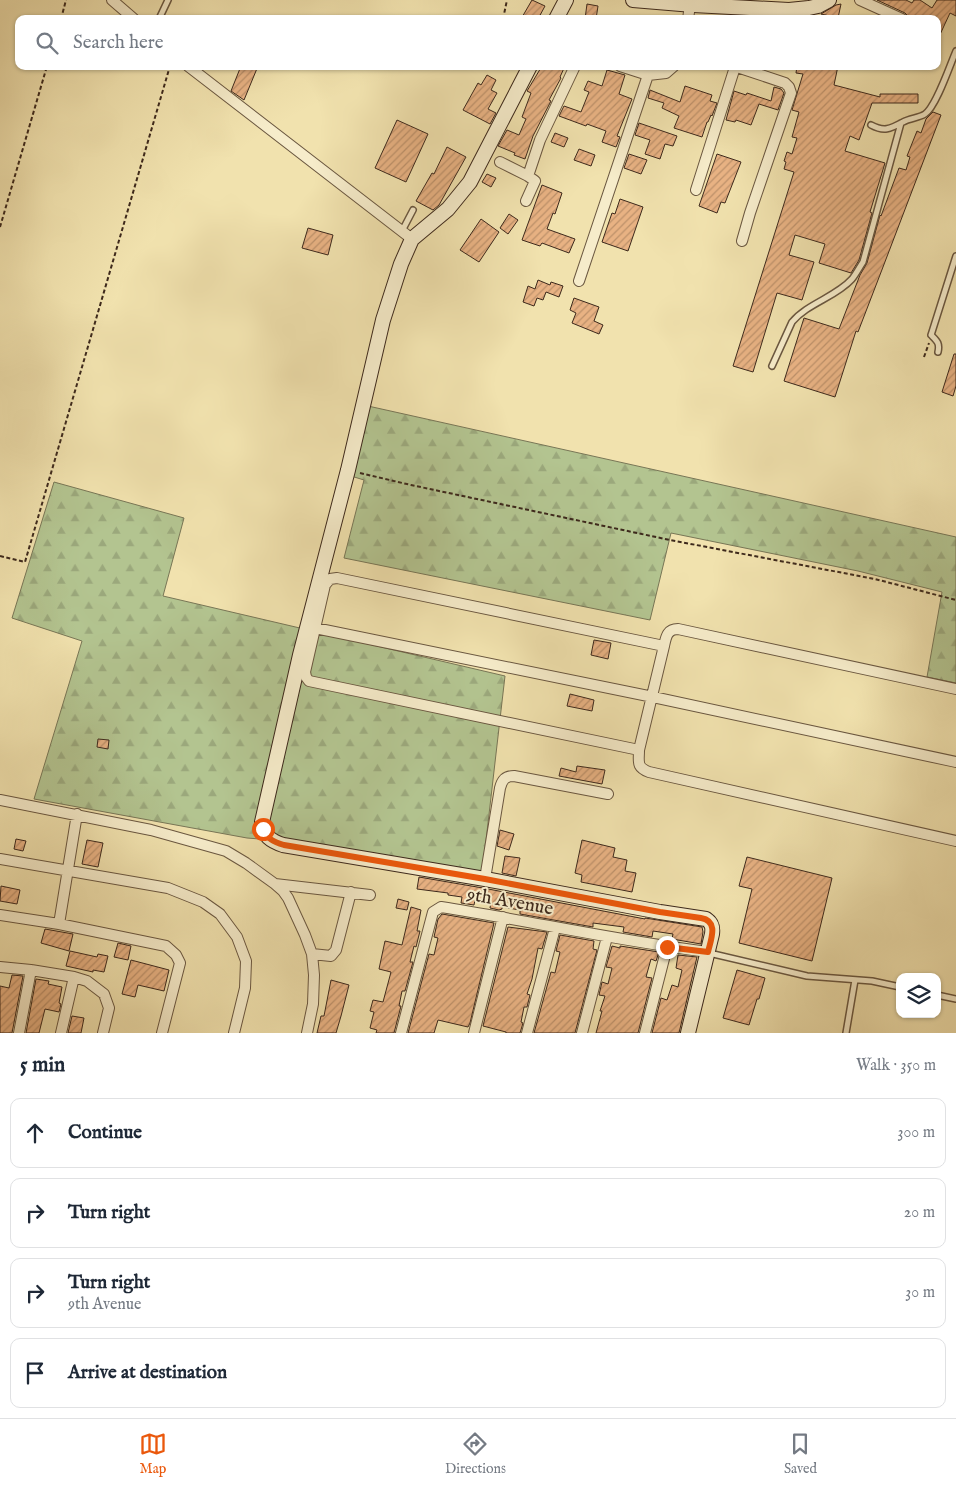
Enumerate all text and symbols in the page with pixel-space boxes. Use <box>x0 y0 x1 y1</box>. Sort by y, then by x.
search box <box>15 15 941 70</box>
icon: search <box>33 29 61 57</box>
text: Search here <box>73 31 164 55</box>
route start <box>252 818 275 841</box>
street label: 9th Avenue <box>464 882 555 921</box>
route end <box>656 936 679 959</box>
map controls <box>896 973 941 1018</box>
button: layers <box>896 973 941 1018</box>
text: 5 min <box>20 1052 65 1079</box>
text: Walk · 350 m <box>856 1056 936 1076</box>
icon: ahead <box>21 1119 49 1147</box>
text: Continue <box>68 1121 142 1145</box>
text: 300 m <box>897 1123 935 1143</box>
icon: right <box>21 1199 49 1227</box>
text: Turn right <box>68 1201 150 1225</box>
text: 20 m <box>904 1203 935 1223</box>
text: Turn right <box>68 1271 150 1295</box>
icon: right <box>21 1279 49 1307</box>
text: 30 m <box>905 1283 935 1303</box>
text: 9th Avenue <box>68 1295 141 1315</box>
icon: arrive <box>21 1359 49 1387</box>
text: Arrive at destination <box>68 1361 227 1385</box>
tab: Map <box>139 1430 167 1478</box>
tab: Directions <box>445 1430 506 1478</box>
tab: Saved <box>784 1430 817 1478</box>

